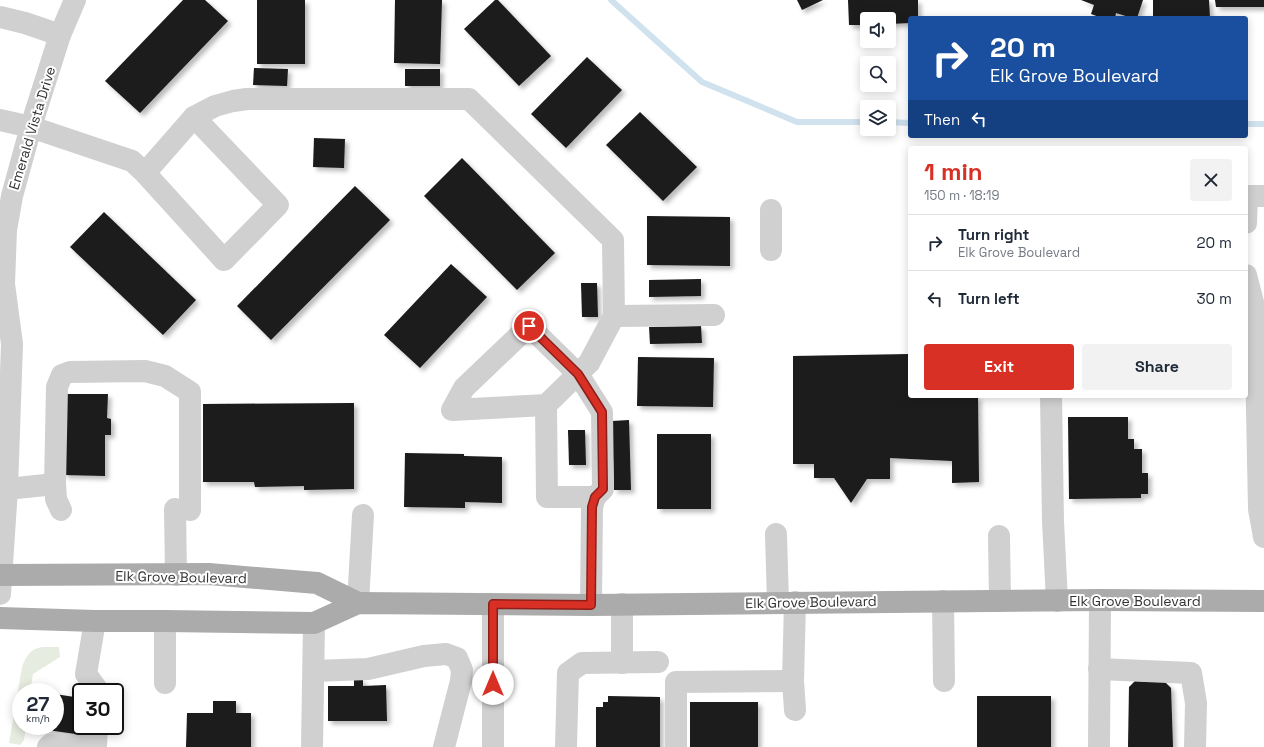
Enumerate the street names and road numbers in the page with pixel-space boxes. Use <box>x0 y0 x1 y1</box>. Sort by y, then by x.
street label: Emerald Vista Drive <box>5 64 59 192</box>
street label: Elk Grove Boulevard <box>115 567 247 587</box>
street label: Elk Grove Boulevard <box>745 592 877 612</box>
street label: Elk Grove Boulevard <box>1069 592 1201 610</box>

